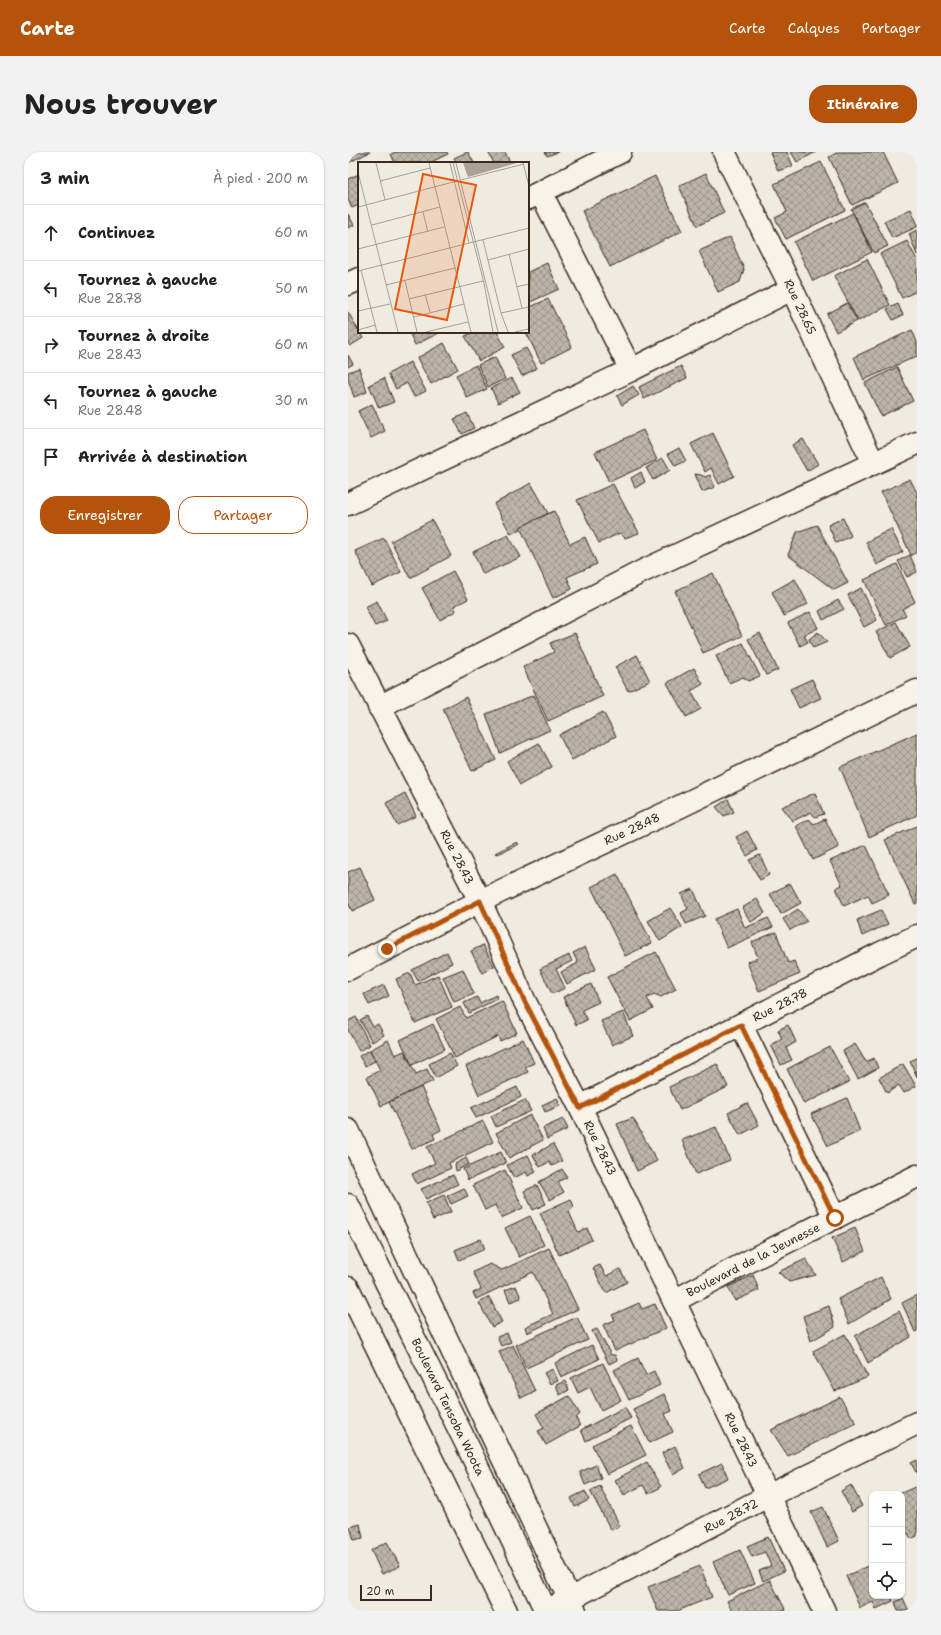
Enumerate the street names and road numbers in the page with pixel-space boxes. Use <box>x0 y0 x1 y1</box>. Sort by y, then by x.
street label: Rue 28.65 <box>780 277 820 337</box>
street label: Rue 28.48 <box>602 809 662 849</box>
street label: Rue 28.43 <box>436 827 478 887</box>
street label: Rue 28.78 <box>750 984 810 1026</box>
street label: Rue 28.43 <box>580 1118 620 1178</box>
street label: Boulevard de la Jeunesse <box>683 1219 823 1301</box>
street label: Boulevard Tensoba Woota <box>408 1336 489 1479</box>
street label: Rue 28.43 <box>721 1410 761 1470</box>
street label: Rue 28.72 <box>701 1495 761 1537</box>

